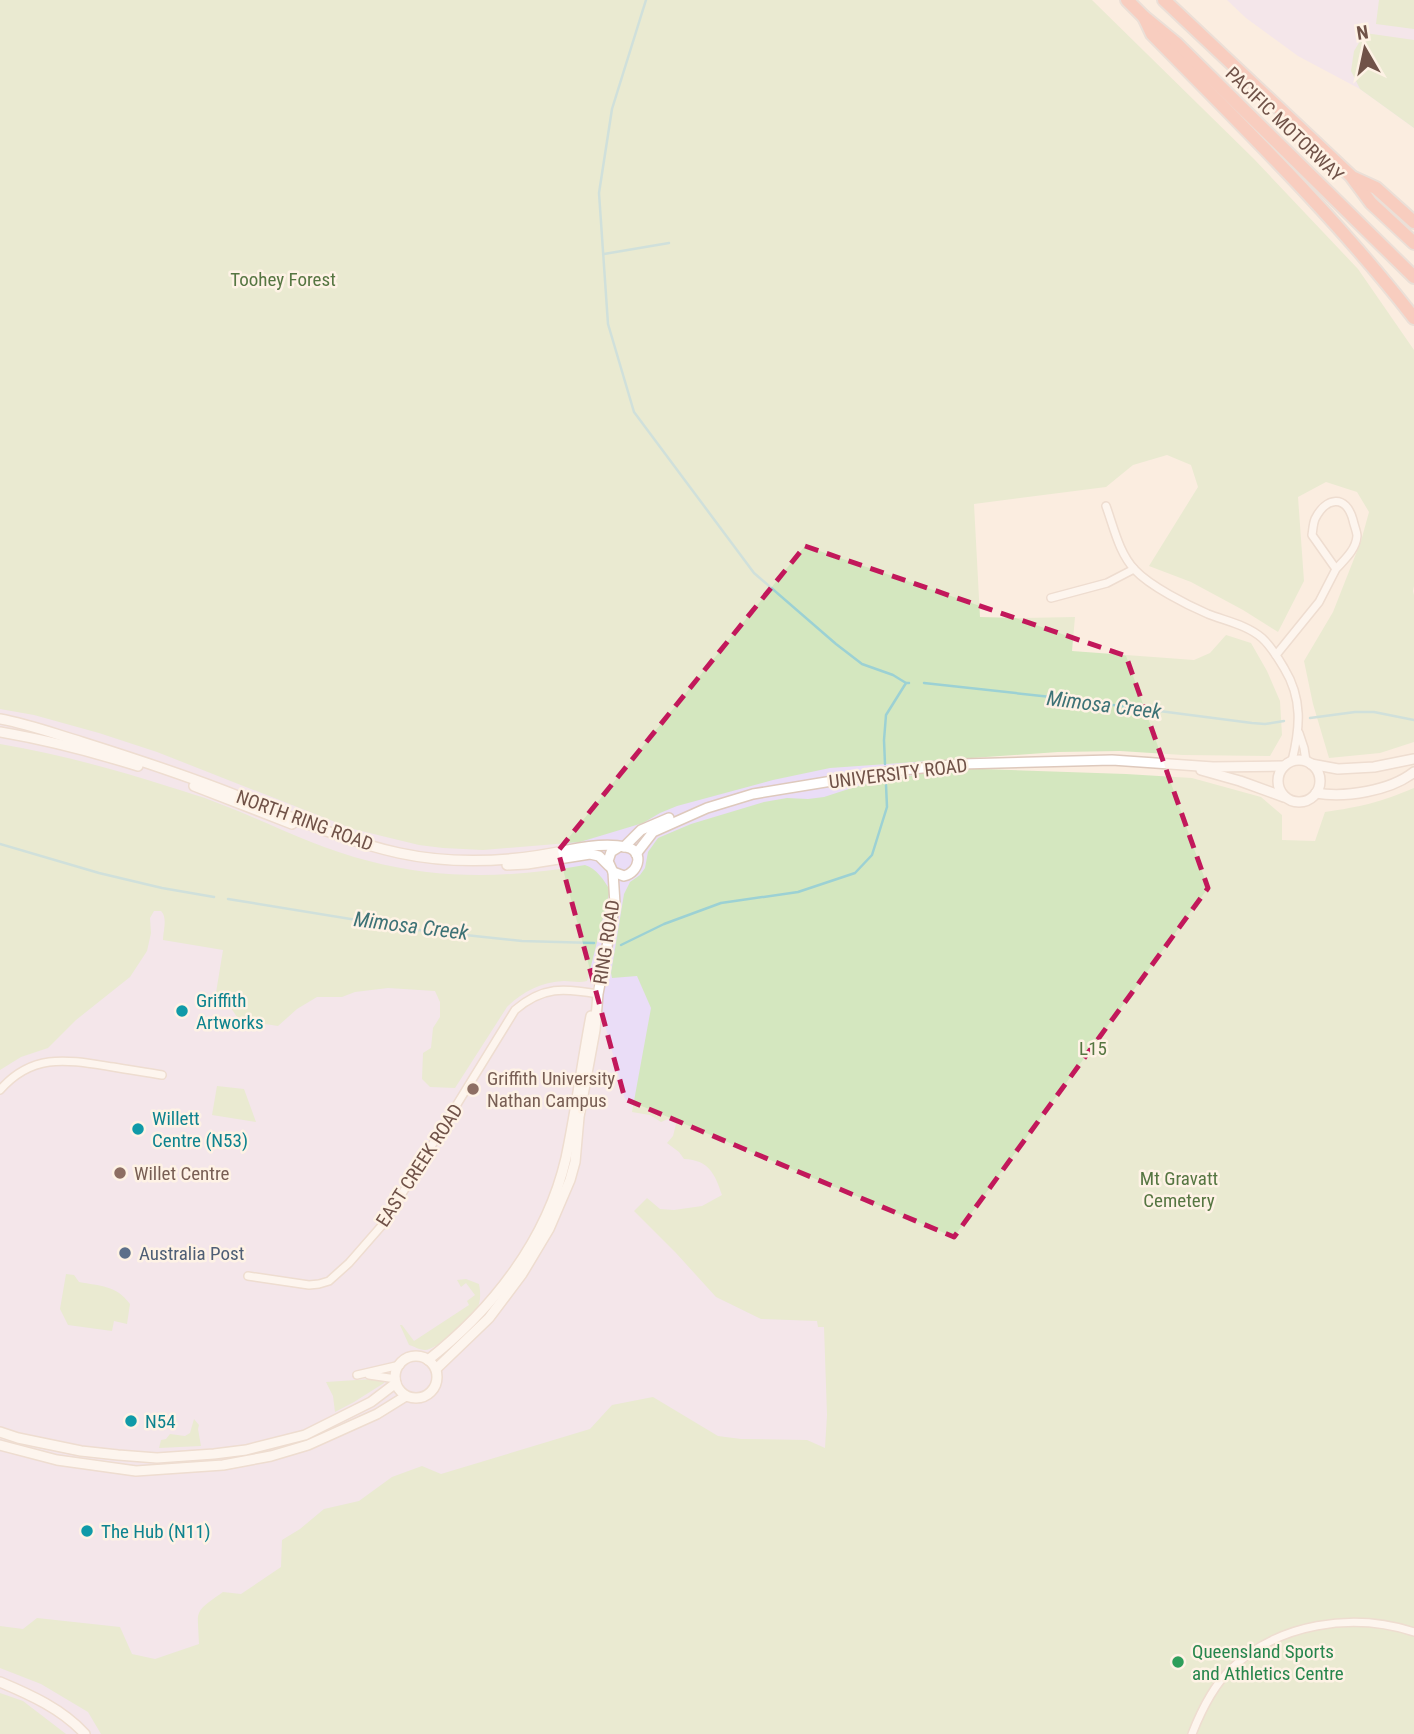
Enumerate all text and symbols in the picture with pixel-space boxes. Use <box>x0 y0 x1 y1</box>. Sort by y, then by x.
north arrow <box>1330 14 1400 84</box>
text: N <box>1355 20 1370 45</box>
street label: PACIFIC MOTORWAY <box>1221 62 1349 187</box>
park label: Toohey Forest <box>230 268 336 291</box>
water label: Mimosa Creek <box>1045 686 1163 724</box>
street label: UNIVERSITY ROAD <box>828 754 969 793</box>
street label: NORTH RING ROAD <box>233 785 376 856</box>
street label: RING ROAD <box>588 898 625 986</box>
water label: Mimosa Creek <box>352 907 470 945</box>
place label: Griffith Artworks <box>196 989 264 1034</box>
marker: Griffith Artworks <box>174 1003 190 1019</box>
park label: L15 <box>1079 1037 1107 1060</box>
place label: Griffith University Nathan Campus <box>487 1067 615 1112</box>
marker: Griffith University Nathan Campus <box>465 1081 481 1097</box>
street label: EAST CREEK ROAD <box>371 1100 468 1231</box>
place label: Willett Centre (N53) <box>152 1107 248 1152</box>
marker: Willett Centre (N53) <box>130 1121 146 1137</box>
place label: Willet Centre <box>134 1162 230 1185</box>
marker: Willet Centre <box>112 1165 128 1181</box>
park label: Mt Gravatt Cemetery <box>1140 1167 1218 1212</box>
place label: Australia Post <box>139 1242 244 1265</box>
marker: Australia Post <box>117 1245 133 1261</box>
place label: N54 <box>145 1410 176 1433</box>
marker: N54 <box>123 1413 139 1429</box>
place label: The Hub (N11) <box>101 1520 211 1543</box>
marker: The Hub (N11) <box>79 1523 95 1539</box>
place label: Queensland Sports and Athletics Centre <box>1192 1640 1344 1685</box>
marker: Queensland Sports and Athletics Centre <box>1170 1654 1186 1670</box>

